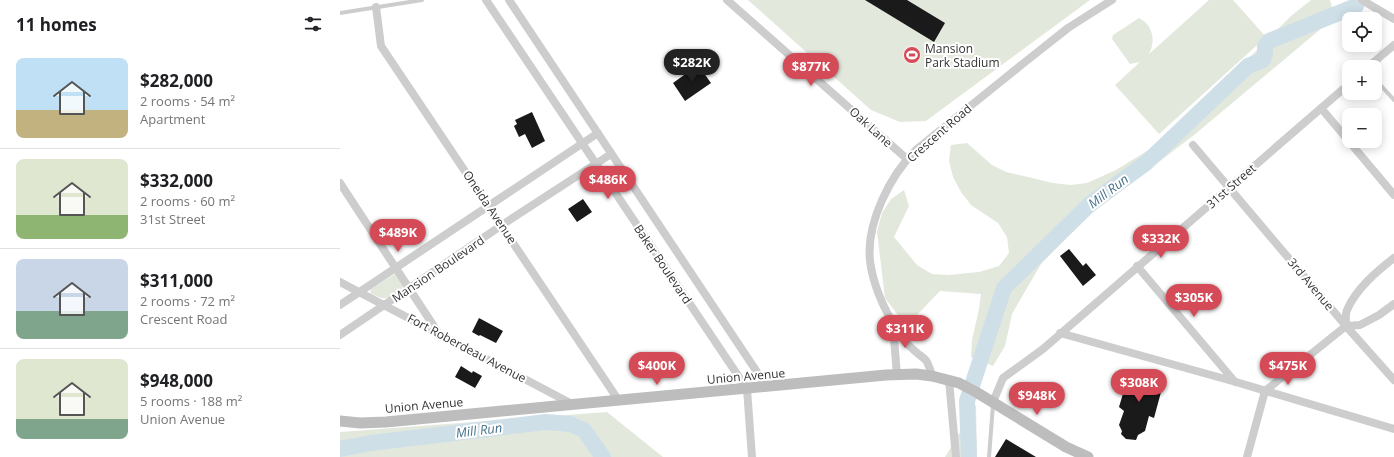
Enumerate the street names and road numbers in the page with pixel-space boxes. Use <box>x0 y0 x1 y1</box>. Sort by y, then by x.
street label: Crescent Road <box>903 100 975 166</box>
street label: Oak Lane <box>846 103 896 151</box>
street label: 31st Street <box>1203 160 1259 212</box>
street label: Oneida Avenue <box>459 167 521 247</box>
street label: Baker Boulevard <box>630 221 696 307</box>
street label: Mansion Boulevard <box>388 232 488 306</box>
street label: 3rd Avenue <box>1284 254 1338 314</box>
street label: Fort Roberdeau Avenue <box>405 309 530 387</box>
street label: Union Avenue <box>706 364 786 388</box>
street label: Union Avenue <box>384 393 464 417</box>

